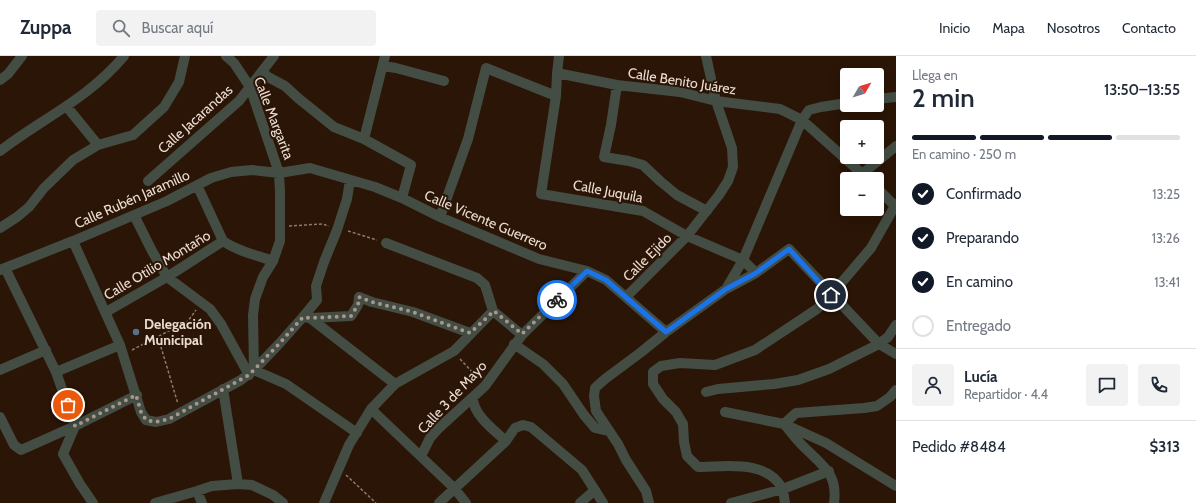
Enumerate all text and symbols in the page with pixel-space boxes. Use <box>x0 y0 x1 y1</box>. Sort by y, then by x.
search box <box>96 10 376 46</box>
text: Zuppa <box>20 16 72 39</box>
icon: search <box>110 17 132 39</box>
text: Buscar aquí <box>142 19 213 37</box>
text: Inicio <box>939 19 970 37</box>
text: Mapa <box>992 19 1025 37</box>
text: Nosotros <box>1047 19 1100 37</box>
text: Contacto <box>1122 19 1176 37</box>
street label: Calle Benito Juárez <box>627 64 738 99</box>
text: Llega en <box>912 67 958 83</box>
north arrow <box>840 68 884 112</box>
map controls <box>840 68 884 216</box>
street label: Calle Margarita <box>250 74 298 162</box>
street label: Calle Jacarandas <box>154 81 236 157</box>
text: 13:50–13:55 <box>1104 81 1180 99</box>
text: 2 min <box>912 82 975 114</box>
button: + <box>840 120 884 164</box>
text: En camino · 250 m <box>912 146 1016 162</box>
street label: Calle Rubén Jaramillo <box>72 165 193 233</box>
button: − <box>840 172 884 216</box>
street label: Calle Juquila <box>571 175 645 207</box>
icon: check <box>912 183 934 205</box>
text: Confirmado <box>946 185 1021 203</box>
street label: Calle Vicente Guerrero <box>422 186 551 254</box>
text: 13:25 <box>1152 186 1180 202</box>
street label: Calle Otilio Montaño <box>100 226 214 304</box>
icon: check <box>912 227 934 249</box>
street label: Calle Ejido <box>619 229 675 285</box>
text: Preparando <box>946 229 1019 247</box>
text: 13:26 <box>1152 230 1180 246</box>
icon: check <box>912 271 934 293</box>
text: En camino <box>946 273 1013 291</box>
text: 13:41 <box>1154 274 1180 290</box>
pin <box>814 278 848 312</box>
courier <box>537 280 577 320</box>
icon: home <box>820 284 842 306</box>
icon: bike <box>546 289 568 311</box>
place label: Delegación Municipal <box>144 315 211 349</box>
text: Entregado <box>946 317 1011 335</box>
marker: Delegación Municipal <box>131 327 141 337</box>
street label: Calle 3 de Mayo <box>414 357 491 437</box>
button: person <box>912 364 954 406</box>
button: chat <box>1086 364 1128 406</box>
button: phone <box>1138 364 1180 406</box>
text: Lucía <box>964 368 998 386</box>
text: Repartidor · 4.4 <box>964 386 1048 402</box>
pin <box>51 388 85 422</box>
icon: bag <box>57 394 79 416</box>
text: Pedido #8484 <box>912 438 1006 456</box>
text: $313 <box>1150 438 1180 456</box>

